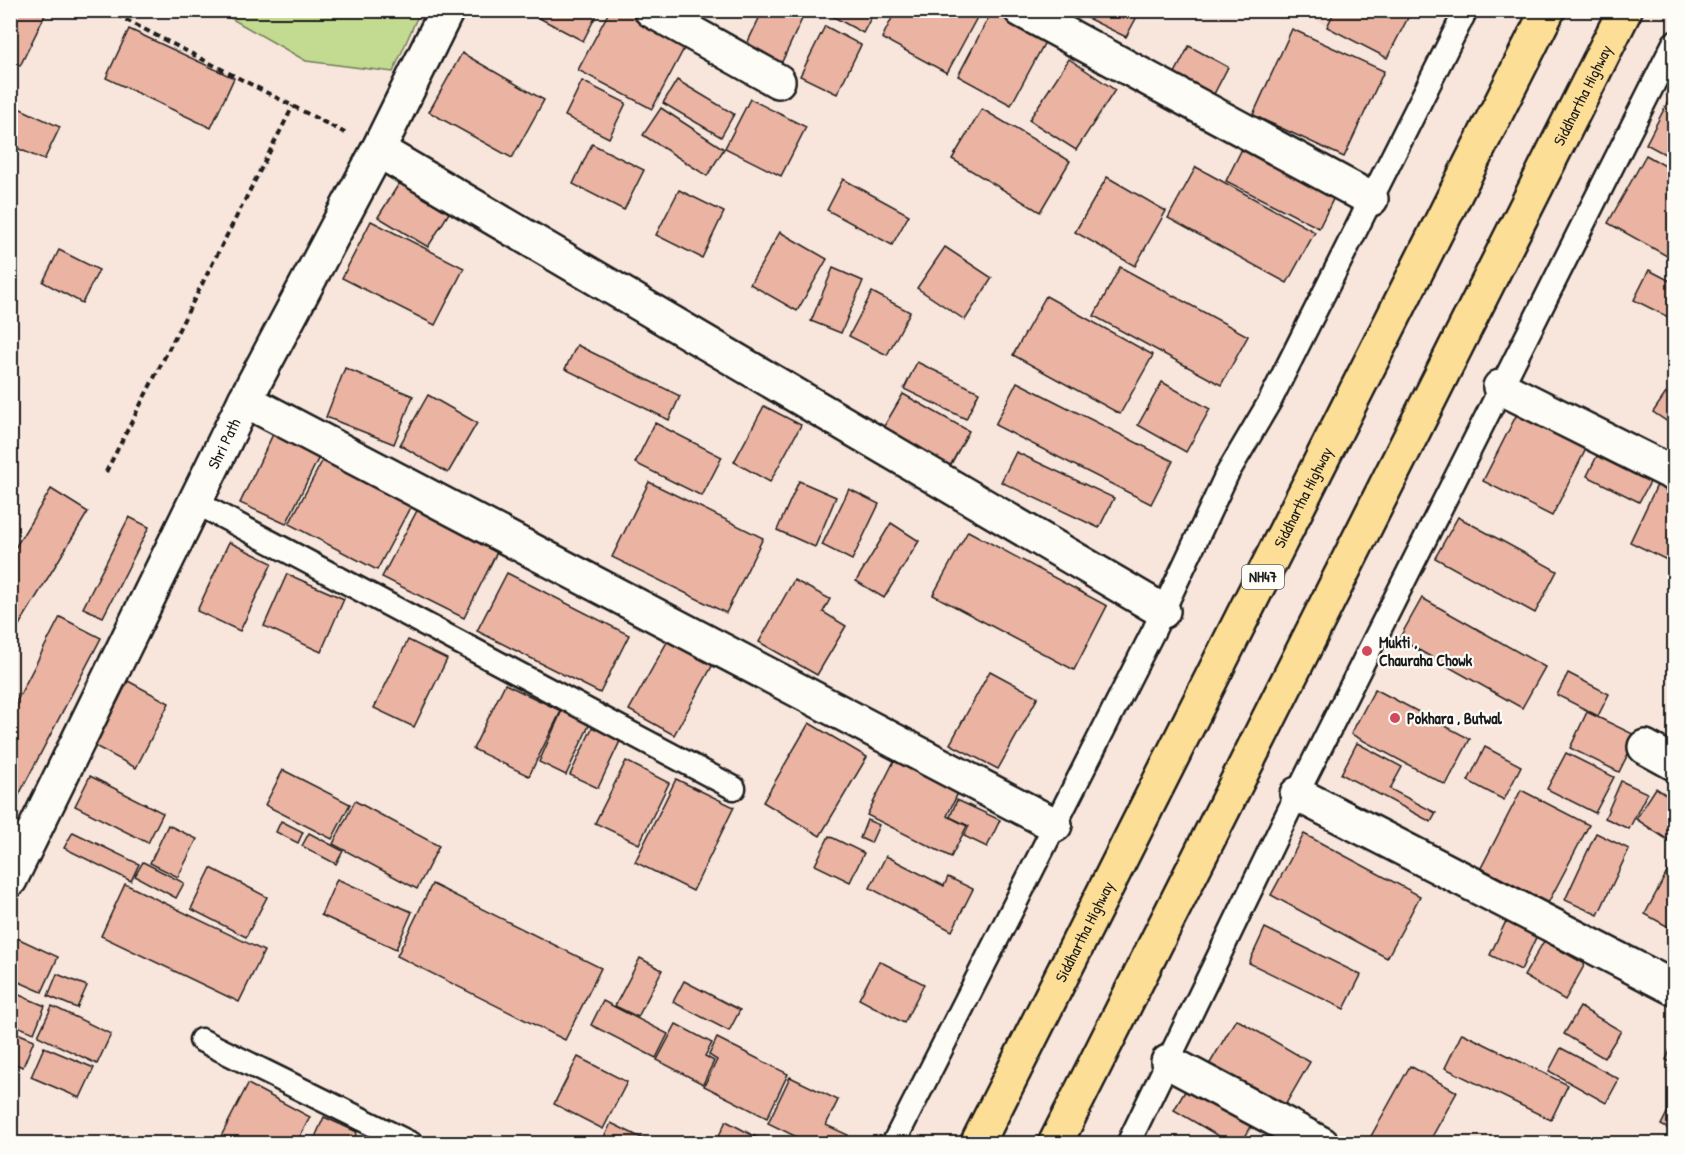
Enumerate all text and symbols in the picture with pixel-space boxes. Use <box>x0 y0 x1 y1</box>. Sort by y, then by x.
street label: Siddhartha Highway <box>1548 41 1617 149</box>
street label: Shri Path <box>202 414 246 472</box>
street label: Siddhartha Highway <box>1268 443 1337 552</box>
road number: NH47 <box>1242 565 1284 589</box>
place label: Mukti , Chauraha Chowk <box>1379 631 1473 671</box>
marker: Mukti , Chauraha Chowk <box>1360 644 1374 658</box>
place label: Pokhara , Butwal <box>1407 707 1502 729</box>
marker: Pokhara , Butwal <box>1388 711 1402 725</box>
street label: Siddhartha Highway <box>1049 877 1119 986</box>

